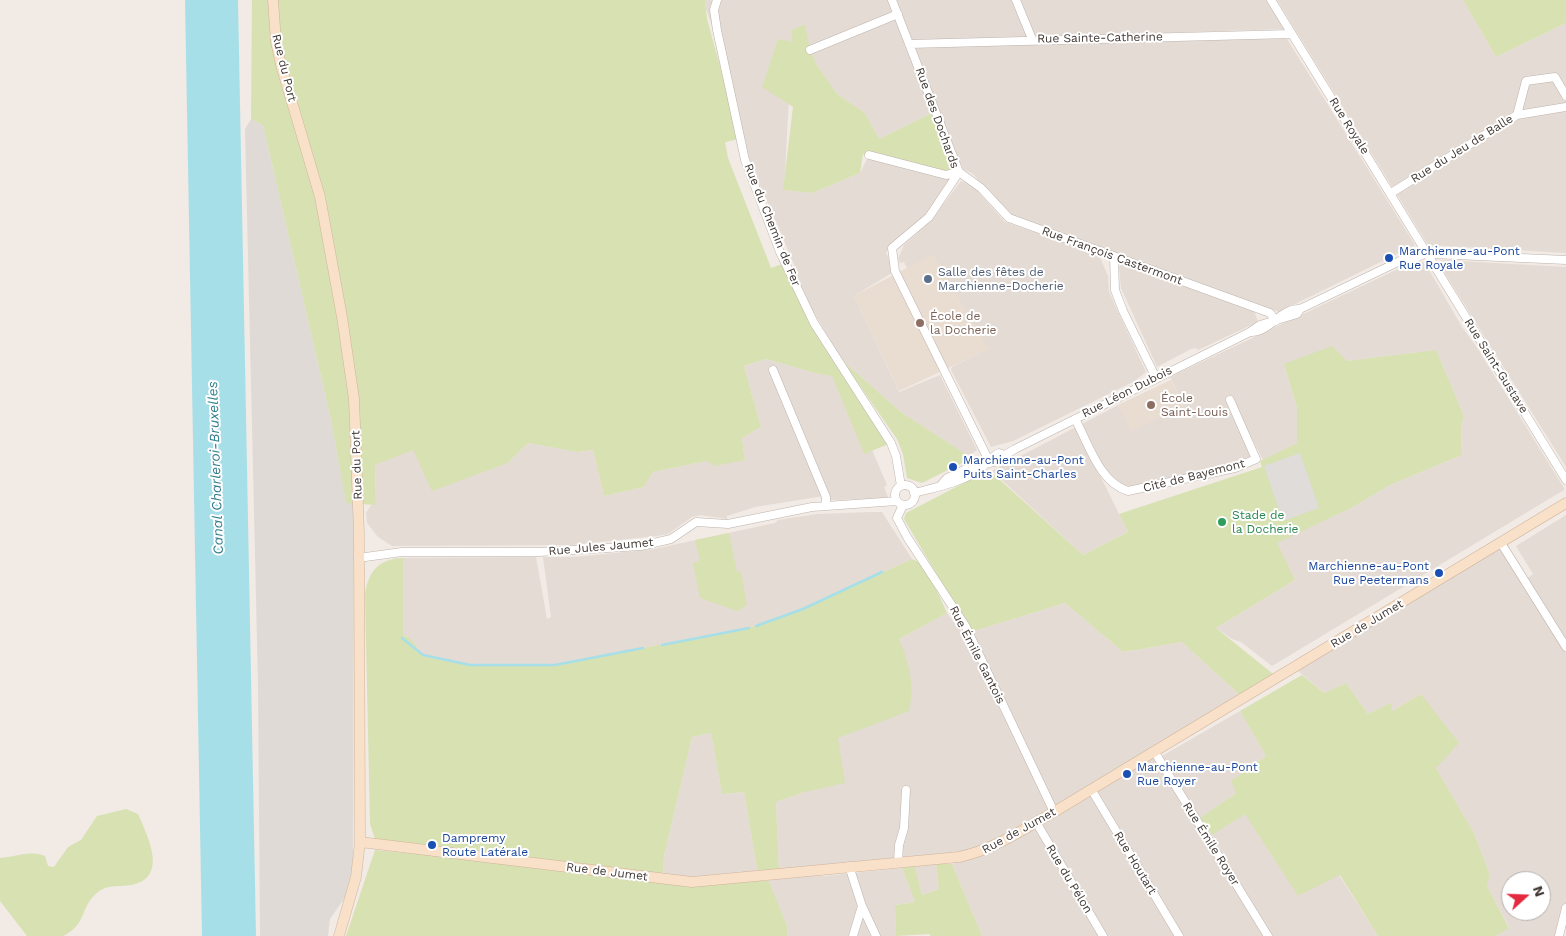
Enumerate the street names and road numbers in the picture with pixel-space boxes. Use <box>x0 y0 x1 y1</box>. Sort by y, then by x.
street label: Rue Sainte-Catherine <box>1037 30 1163 46</box>
street label: Rue du Port <box>269 33 299 103</box>
street label: Rue des Dochards <box>912 66 962 170</box>
street label: Rue Royale <box>1326 95 1372 157</box>
street label: Rue du Jeu de Balle <box>1408 112 1516 186</box>
street label: Rue du Chemin de Fer <box>741 162 803 288</box>
street label: Rue François Castermont <box>1040 224 1184 288</box>
street label: Rue Saint-Gustave <box>1461 316 1531 416</box>
street label: Rue Léon Dubois <box>1080 363 1174 421</box>
street label: Rue du Port <box>349 430 365 500</box>
street label: Cité de Bayemont <box>1142 456 1246 496</box>
street label: Rue Jules Jaumet <box>548 535 654 559</box>
street label: Rue de Jumet <box>1328 597 1406 651</box>
street label: Rue Émile Gantois <box>946 604 1008 706</box>
street label: Rue Émile Royer <box>1179 799 1243 889</box>
street label: Rue de Jumet <box>980 805 1058 857</box>
street label: Rue Houtart <box>1111 829 1159 897</box>
street label: Rue du Pélon <box>1043 842 1095 916</box>
street label: Rue de Jumet <box>565 860 649 884</box>

